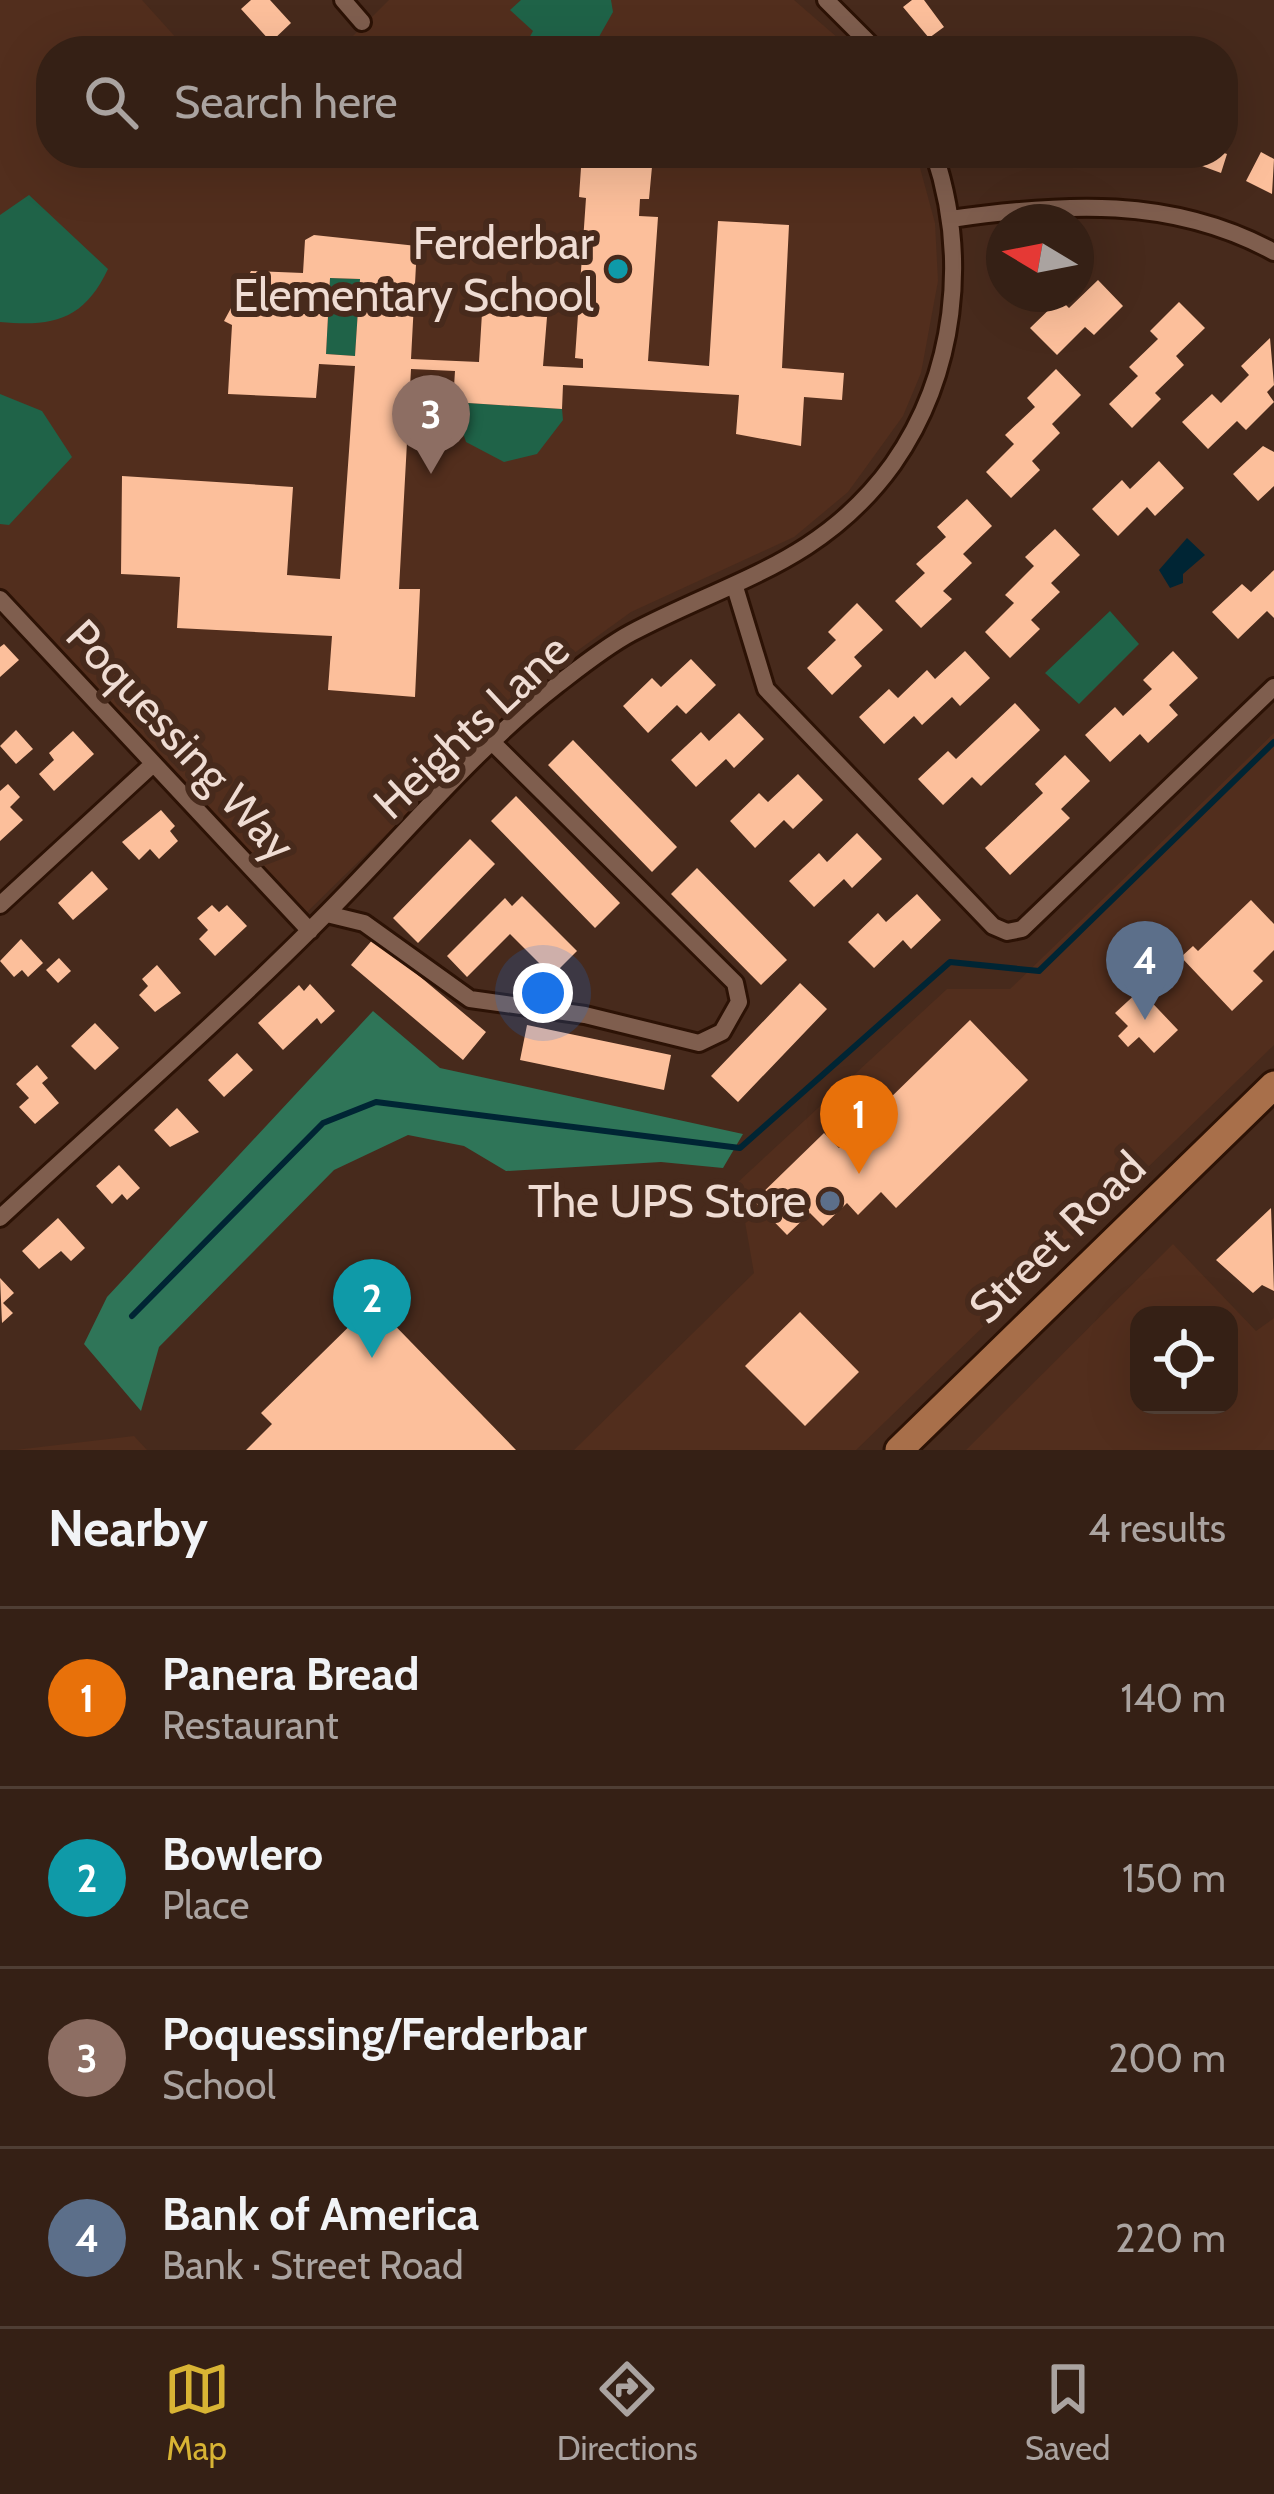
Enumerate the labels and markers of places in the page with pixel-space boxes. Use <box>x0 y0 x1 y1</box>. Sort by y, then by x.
place label: Ferderbar Elementary School <box>233 216 595 322</box>
marker: Ferderbar Elementary School <box>605 256 631 282</box>
pin: 3 <box>392 375 470 474</box>
pin: 4 <box>1106 921 1184 1020</box>
pin: 1 <box>820 1075 898 1174</box>
place label: The UPS Store <box>528 1174 806 1228</box>
marker: The UPS Store <box>817 1188 843 1214</box>
pin: 2 <box>333 1259 411 1358</box>

